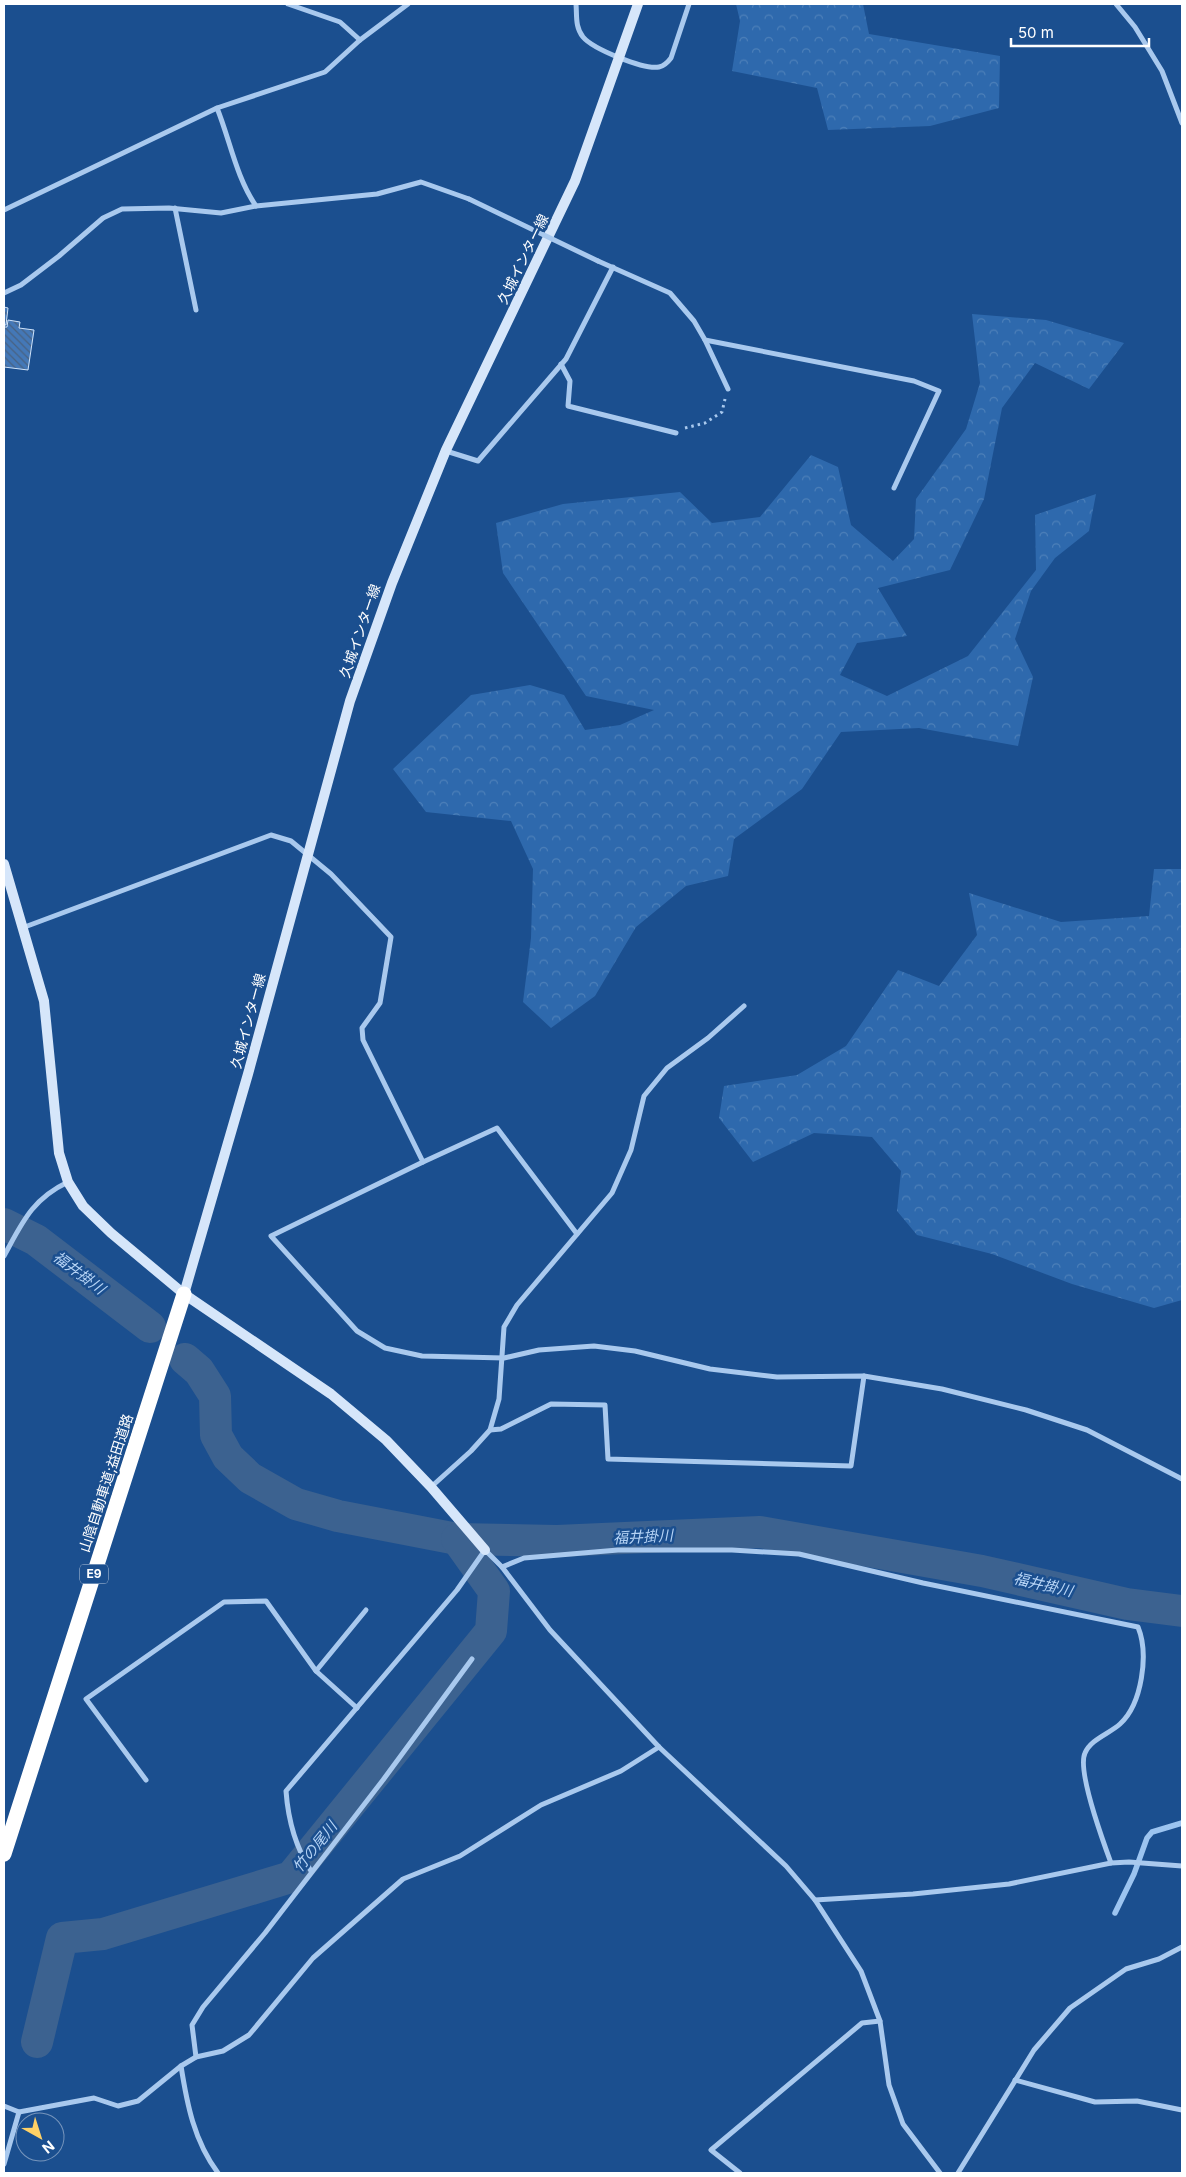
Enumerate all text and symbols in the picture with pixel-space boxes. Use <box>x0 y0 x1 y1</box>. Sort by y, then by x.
scale bar <box>1011 15 1148 47</box>
text: 50 m <box>1018 23 1054 42</box>
street label: 久城インター線 <box>493 211 552 307</box>
street label: 久城インター線 <box>336 582 384 680</box>
street label: 久城インター線 <box>227 971 268 1070</box>
water label: 福井掛川 <box>50 1247 111 1299</box>
street label: 山陰自動車道;益田道路 <box>75 1412 136 1554</box>
water label: 福井掛川 <box>613 1525 675 1548</box>
road number: E9 <box>80 1565 108 1584</box>
water label: 福井掛川 <box>1012 1569 1076 1601</box>
water label: 竹の尾川 <box>288 1816 342 1876</box>
north arrow <box>15 2112 65 2162</box>
text: N <box>39 2138 58 2157</box>

